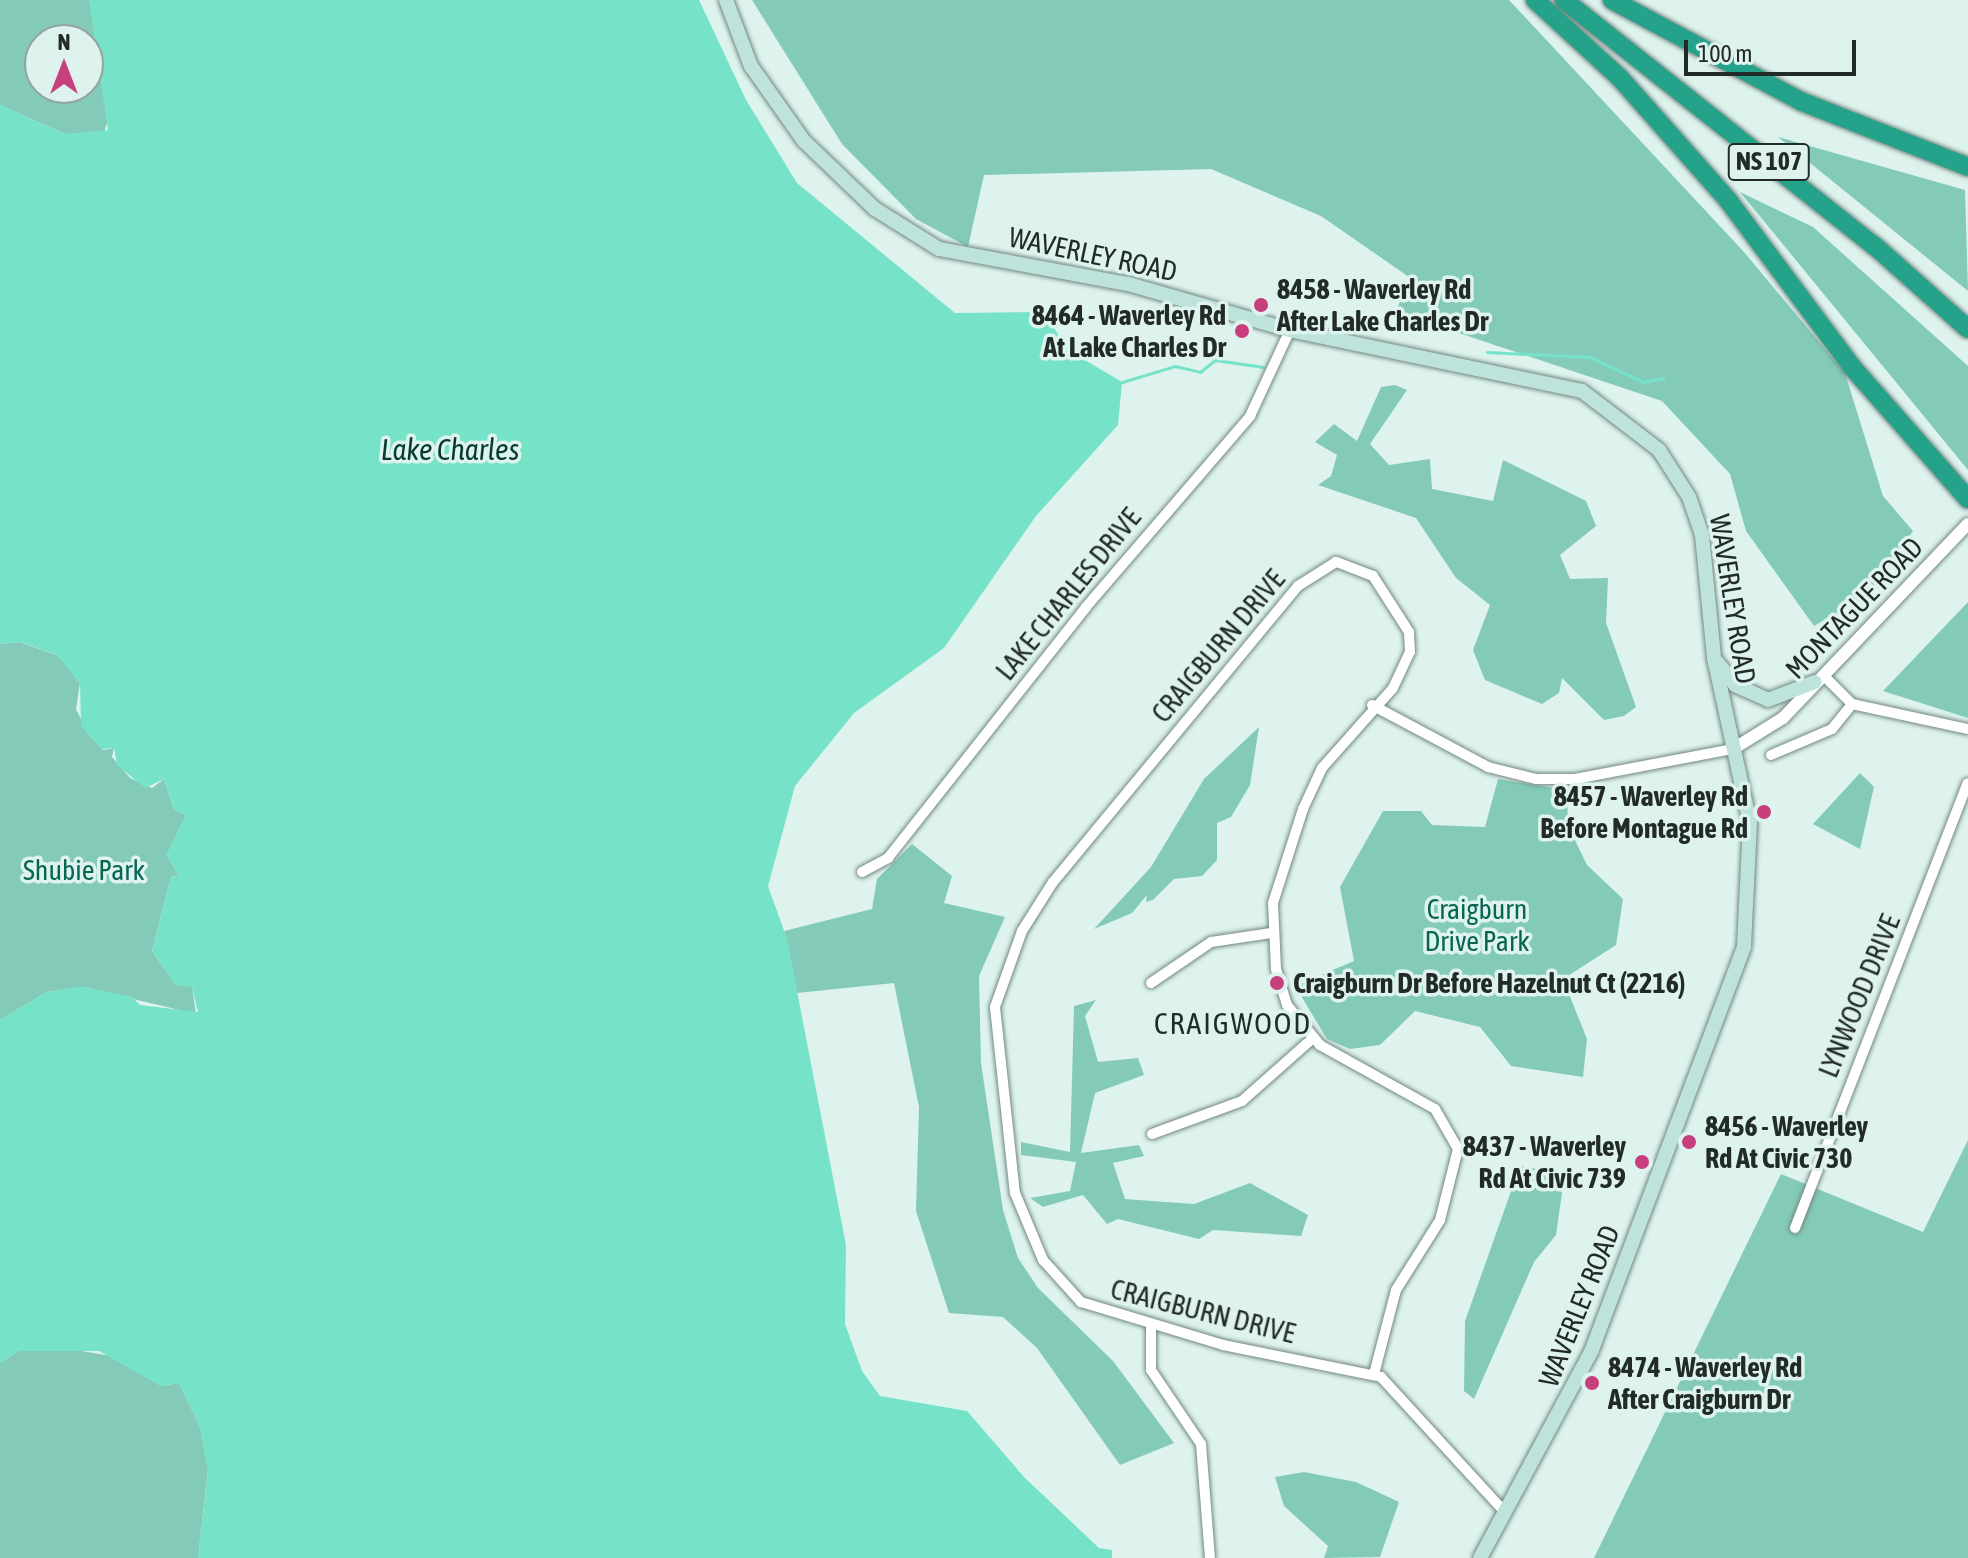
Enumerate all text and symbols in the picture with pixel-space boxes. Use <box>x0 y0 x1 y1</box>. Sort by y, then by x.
north arrow <box>24 24 104 104</box>
scale bar <box>1688 24 1860 74</box>
text: N <box>58 29 70 55</box>
text: 100 m <box>1698 40 1752 67</box>
road number: NS 107 <box>1727 140 1811 184</box>
street label: WAVERLEY ROAD <box>1006 220 1180 288</box>
place label: 8458 - Waverley Rd After Lake Charles Dr <box>1277 272 1488 338</box>
marker: 8458 - Waverley Rd After Lake Charles Dr <box>1252 296 1270 314</box>
place label: 8464 - Waverley Rd At Lake Charles Dr <box>1032 298 1226 364</box>
marker: 8464 - Waverley Rd At Lake Charles Dr <box>1233 322 1251 340</box>
water label: Lake Charles <box>381 431 519 467</box>
street label: LAKE CHARLES DRIVE <box>988 501 1148 687</box>
street label: WAVERLEY ROAD <box>1703 512 1763 686</box>
street label: MONTAGUE ROAD <box>1778 530 1930 686</box>
street label: CRAIGBURN DRIVE <box>1144 563 1292 729</box>
place label: 8457 - Waverley Rd Before Montague Rd <box>1540 779 1748 845</box>
marker: 8457 - Waverley Rd Before Montague Rd <box>1755 803 1773 821</box>
park label: Shubie Park <box>23 853 145 887</box>
park label: Craigburn Drive Park <box>1425 892 1529 958</box>
street label: LYNWOOD DRIVE <box>1811 910 1907 1082</box>
place label: Craigburn Dr Before Hazelnut Ct (2216) <box>1293 966 1686 1000</box>
marker: Craigburn Dr Before Hazelnut Ct (2216) <box>1268 974 1286 992</box>
district label: CRAIGWOOD <box>1154 1005 1312 1041</box>
place label: 8456 - Waverley Rd At Civic 730 <box>1705 1109 1868 1175</box>
place label: 8437 - Waverley Rd At Civic 739 <box>1463 1129 1626 1195</box>
marker: 8456 - Waverley Rd At Civic 730 <box>1680 1133 1698 1151</box>
marker: 8437 - Waverley Rd At Civic 739 <box>1633 1153 1651 1171</box>
street label: WAVERLEY ROAD <box>1531 1220 1627 1392</box>
street label: CRAIGBURN DRIVE <box>1107 1272 1299 1350</box>
place label: 8474 - Waverley Rd After Craigburn Dr <box>1608 1350 1802 1416</box>
marker: 8474 - Waverley Rd After Craigburn Dr <box>1583 1374 1601 1392</box>

